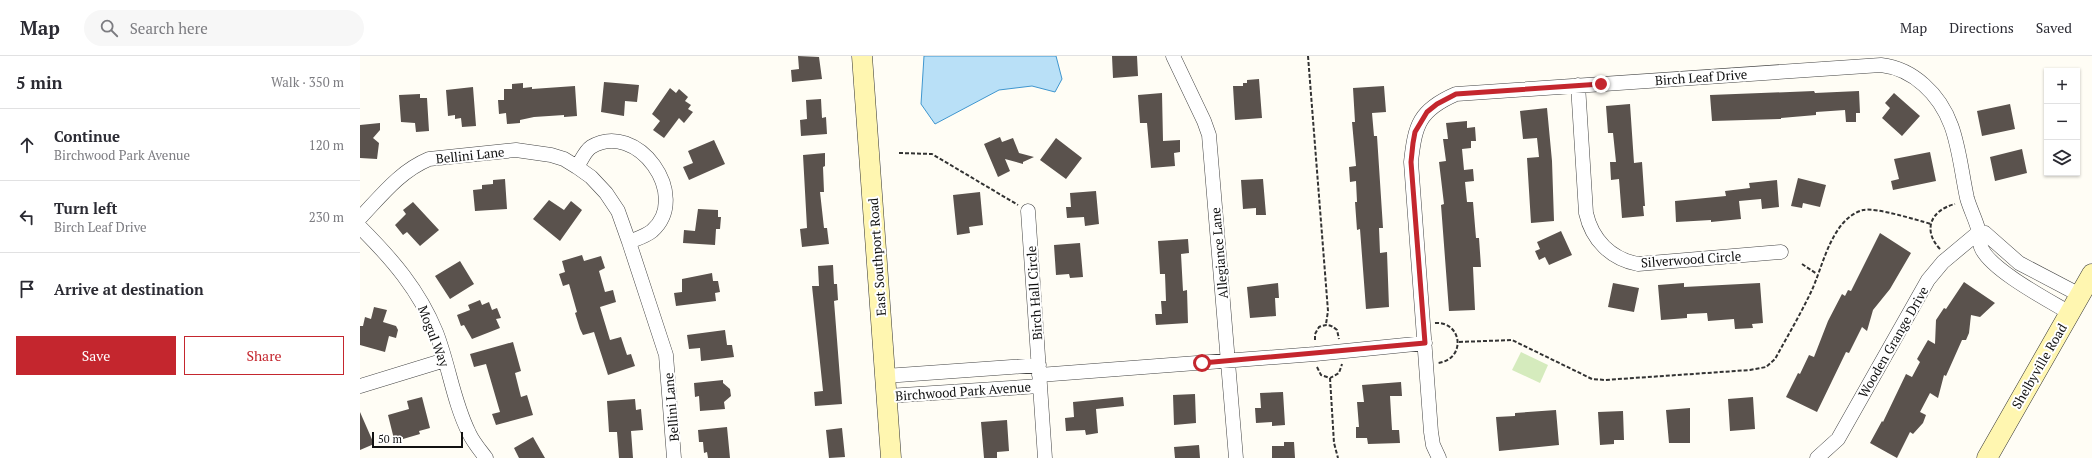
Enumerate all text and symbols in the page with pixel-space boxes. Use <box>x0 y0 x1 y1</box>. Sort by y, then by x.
search box <box>84 10 364 46</box>
text: Map <box>20 15 60 40</box>
icon: search <box>98 17 120 39</box>
text: Search here <box>130 18 208 38</box>
text: Map <box>1900 18 1927 37</box>
text: Directions <box>1949 18 2014 37</box>
text: Saved <box>2036 18 2072 37</box>
street label: Birch Leaf Drive <box>1654 65 1748 89</box>
map controls <box>2044 68 2080 176</box>
button: + <box>2044 68 2080 104</box>
text: 5 min <box>16 71 63 94</box>
text: Walk · 350 m <box>271 73 344 91</box>
route end <box>1592 75 1610 93</box>
button: − <box>2044 104 2080 140</box>
text: Continue <box>54 126 120 146</box>
icon: ahead <box>16 134 38 156</box>
text: 120 m <box>309 136 344 154</box>
button: layers <box>2044 140 2080 176</box>
street label: Bellini Lane <box>435 142 505 168</box>
text: Birchwood Park Avenue <box>54 146 190 164</box>
street label: East Southport Road <box>864 197 890 317</box>
text: Turn left <box>54 198 118 218</box>
icon: left <box>16 206 38 228</box>
street label: Allegiance Lane <box>1206 206 1232 300</box>
text: 230 m <box>309 208 344 226</box>
text: Birch Leaf Drive <box>54 218 147 236</box>
street label: Birch Hall Circle <box>1022 245 1046 341</box>
street label: Silverwood Circle <box>1640 247 1742 271</box>
icon: arrive <box>16 278 38 300</box>
text: Arrive at destination <box>54 279 204 299</box>
street label: Wooden Grange Drive <box>1854 283 1932 401</box>
street label: Mogul Way <box>414 303 454 370</box>
street label: Shelbyville Road <box>2007 320 2071 412</box>
button: Save <box>16 336 176 375</box>
button: Share <box>184 336 344 375</box>
route start <box>1193 354 1211 372</box>
street label: Bellini Lane <box>659 372 683 442</box>
street label: Birchwood Park Avenue <box>894 377 1032 405</box>
scale bar <box>372 430 463 449</box>
text: 50 m <box>378 432 402 446</box>

